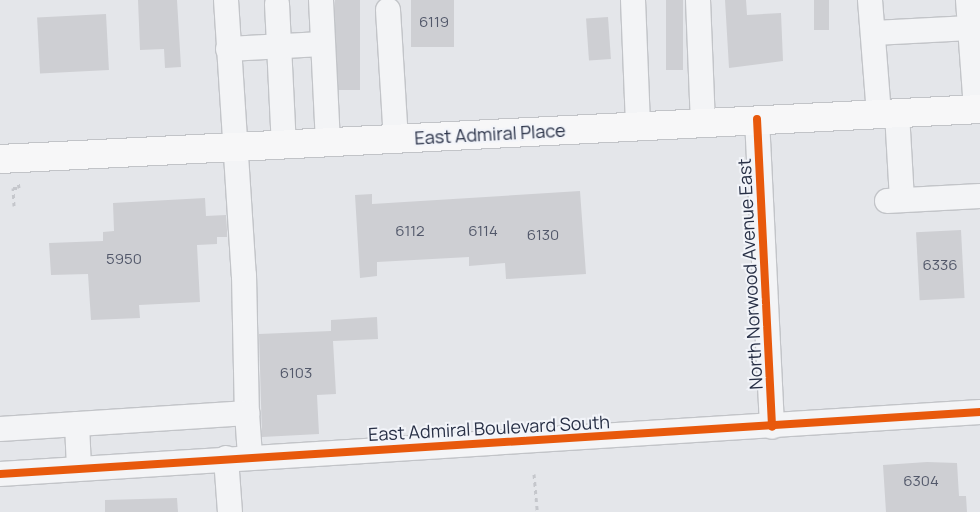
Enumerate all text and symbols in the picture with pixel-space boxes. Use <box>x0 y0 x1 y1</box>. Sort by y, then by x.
house number: 6119 <box>419 13 449 31</box>
street label: East Admiral Place <box>414 119 566 149</box>
street label: North Norwood Avenue East <box>733 158 767 390</box>
house number: 6112 <box>395 222 425 240</box>
house number: 6114 <box>468 222 498 240</box>
house number: 6130 <box>527 226 559 244</box>
house number: 5950 <box>106 250 142 268</box>
house number: 6336 <box>922 256 958 274</box>
house number: 6103 <box>280 364 312 382</box>
street label: East Admiral Boulevard South <box>367 411 611 445</box>
house number: 6304 <box>903 472 939 490</box>

